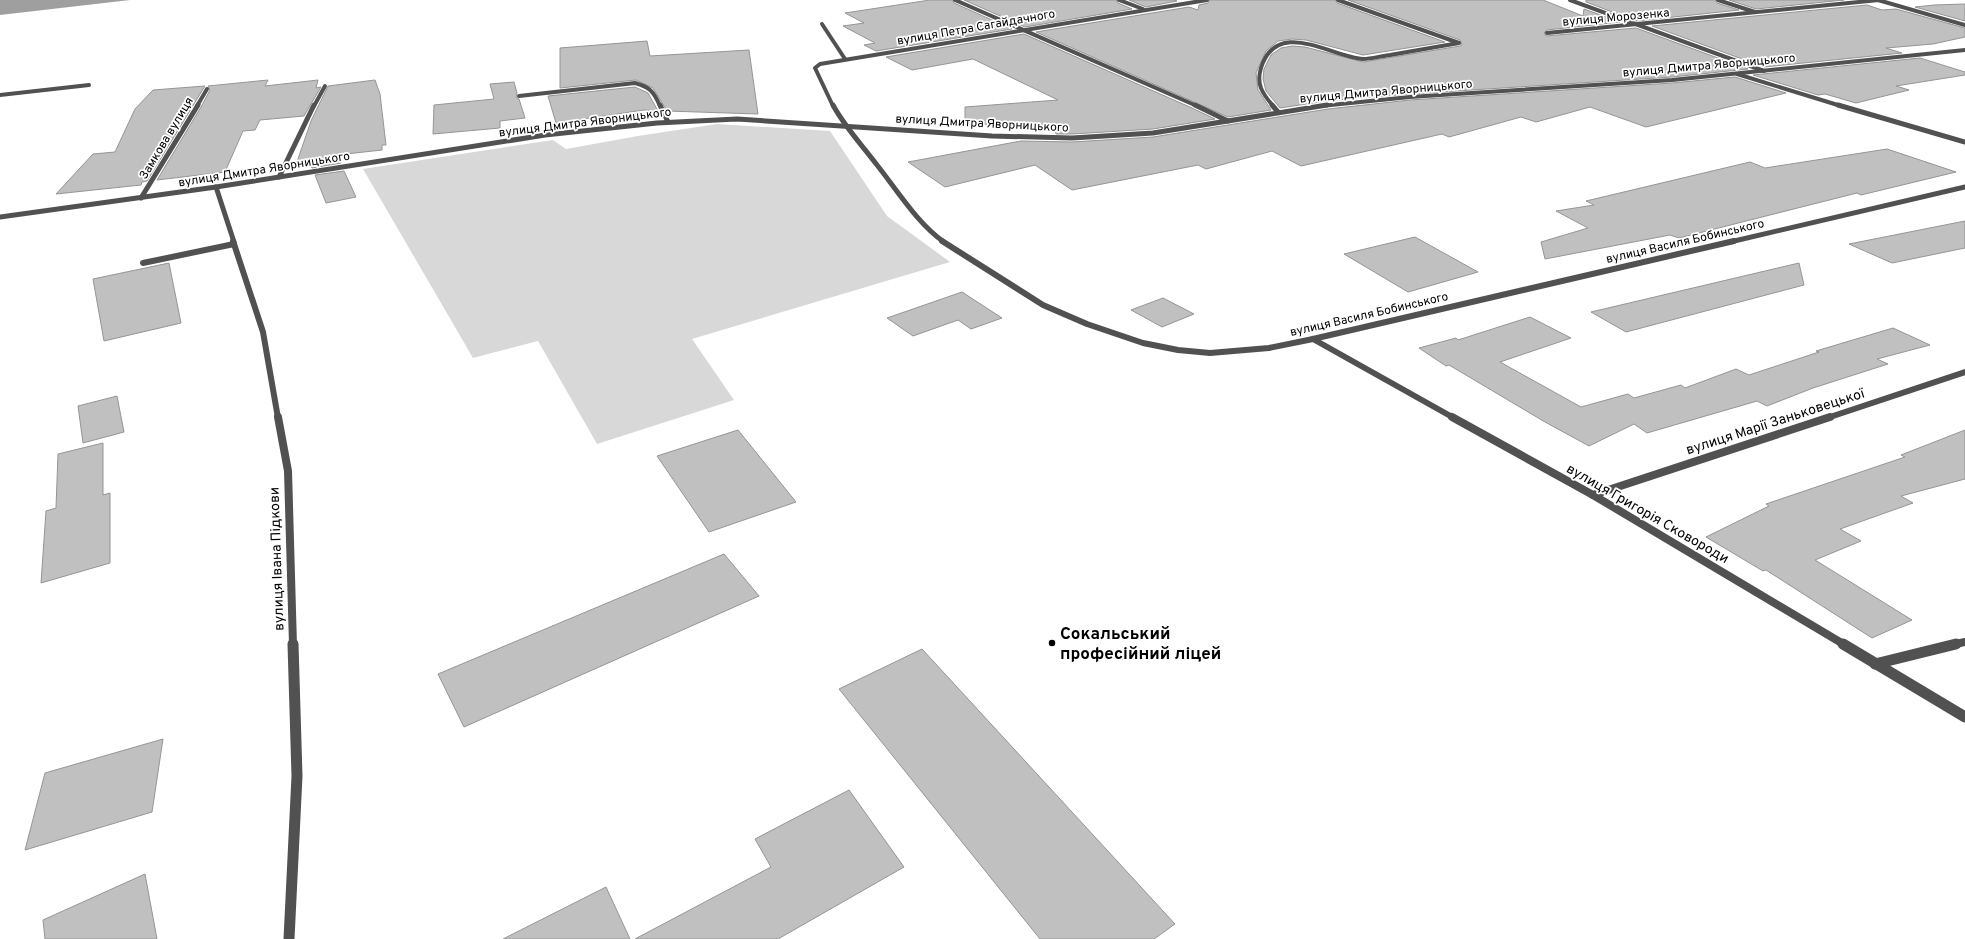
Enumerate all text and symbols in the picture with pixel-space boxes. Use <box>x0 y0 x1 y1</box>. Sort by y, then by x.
street label: вулиця Морозенка <box>1562 5 1670 31</box>
street label: вулиця Петра Сагайдачного <box>896 6 1057 50</box>
street label: вулиця Дмитра Яворницького <box>1622 50 1797 82</box>
street label: вулиця Дмитра Яворницького <box>1299 76 1474 108</box>
street label: Замкова вулиця <box>136 95 198 182</box>
street label: вулиця Дмитра Яворницького <box>498 104 673 142</box>
street label: вулиця Дмитра Яворницького <box>895 111 1069 137</box>
street label: вулиця Дмитра Яворницького <box>177 148 351 191</box>
street label: вулиця Василя Бобинського <box>1605 216 1766 268</box>
street label: вулиця Василя Бобинського <box>1289 289 1450 341</box>
street label: вулиця Марії Заньковецької <box>1684 385 1867 459</box>
street label: вулиця Григорія Сковороди <box>1563 461 1732 568</box>
street label: вулиця Івана Підкови <box>266 487 289 631</box>
place label: Сокальський професійний ліцей <box>1060 624 1221 666</box>
marker: Сокальський професійний ліцей <box>1047 638 1057 648</box>

